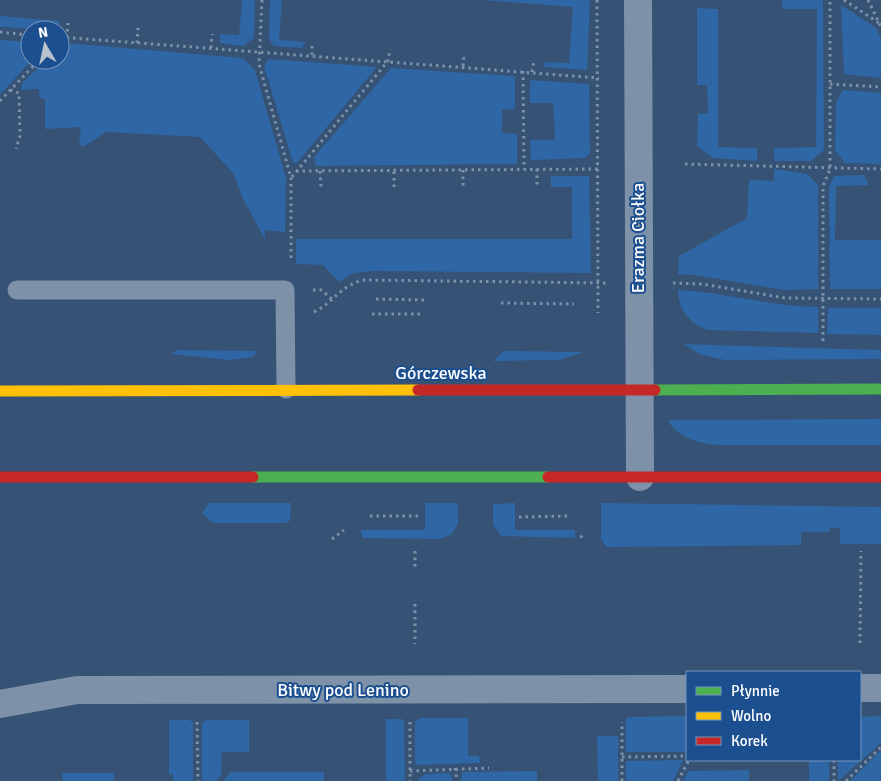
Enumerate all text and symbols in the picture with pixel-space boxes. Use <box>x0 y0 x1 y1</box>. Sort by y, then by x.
north arrow <box>20 20 70 70</box>
text: N <box>37 23 49 42</box>
street label: Erazma Ciołka <box>627 183 649 293</box>
street label: Górczewska <box>395 362 487 384</box>
legend <box>686 671 861 761</box>
street label: Bitwy pod Lenino <box>277 679 409 701</box>
text: Płynnie <box>731 682 780 700</box>
text: Wolno <box>731 707 772 725</box>
text: Korek <box>731 732 768 750</box>

